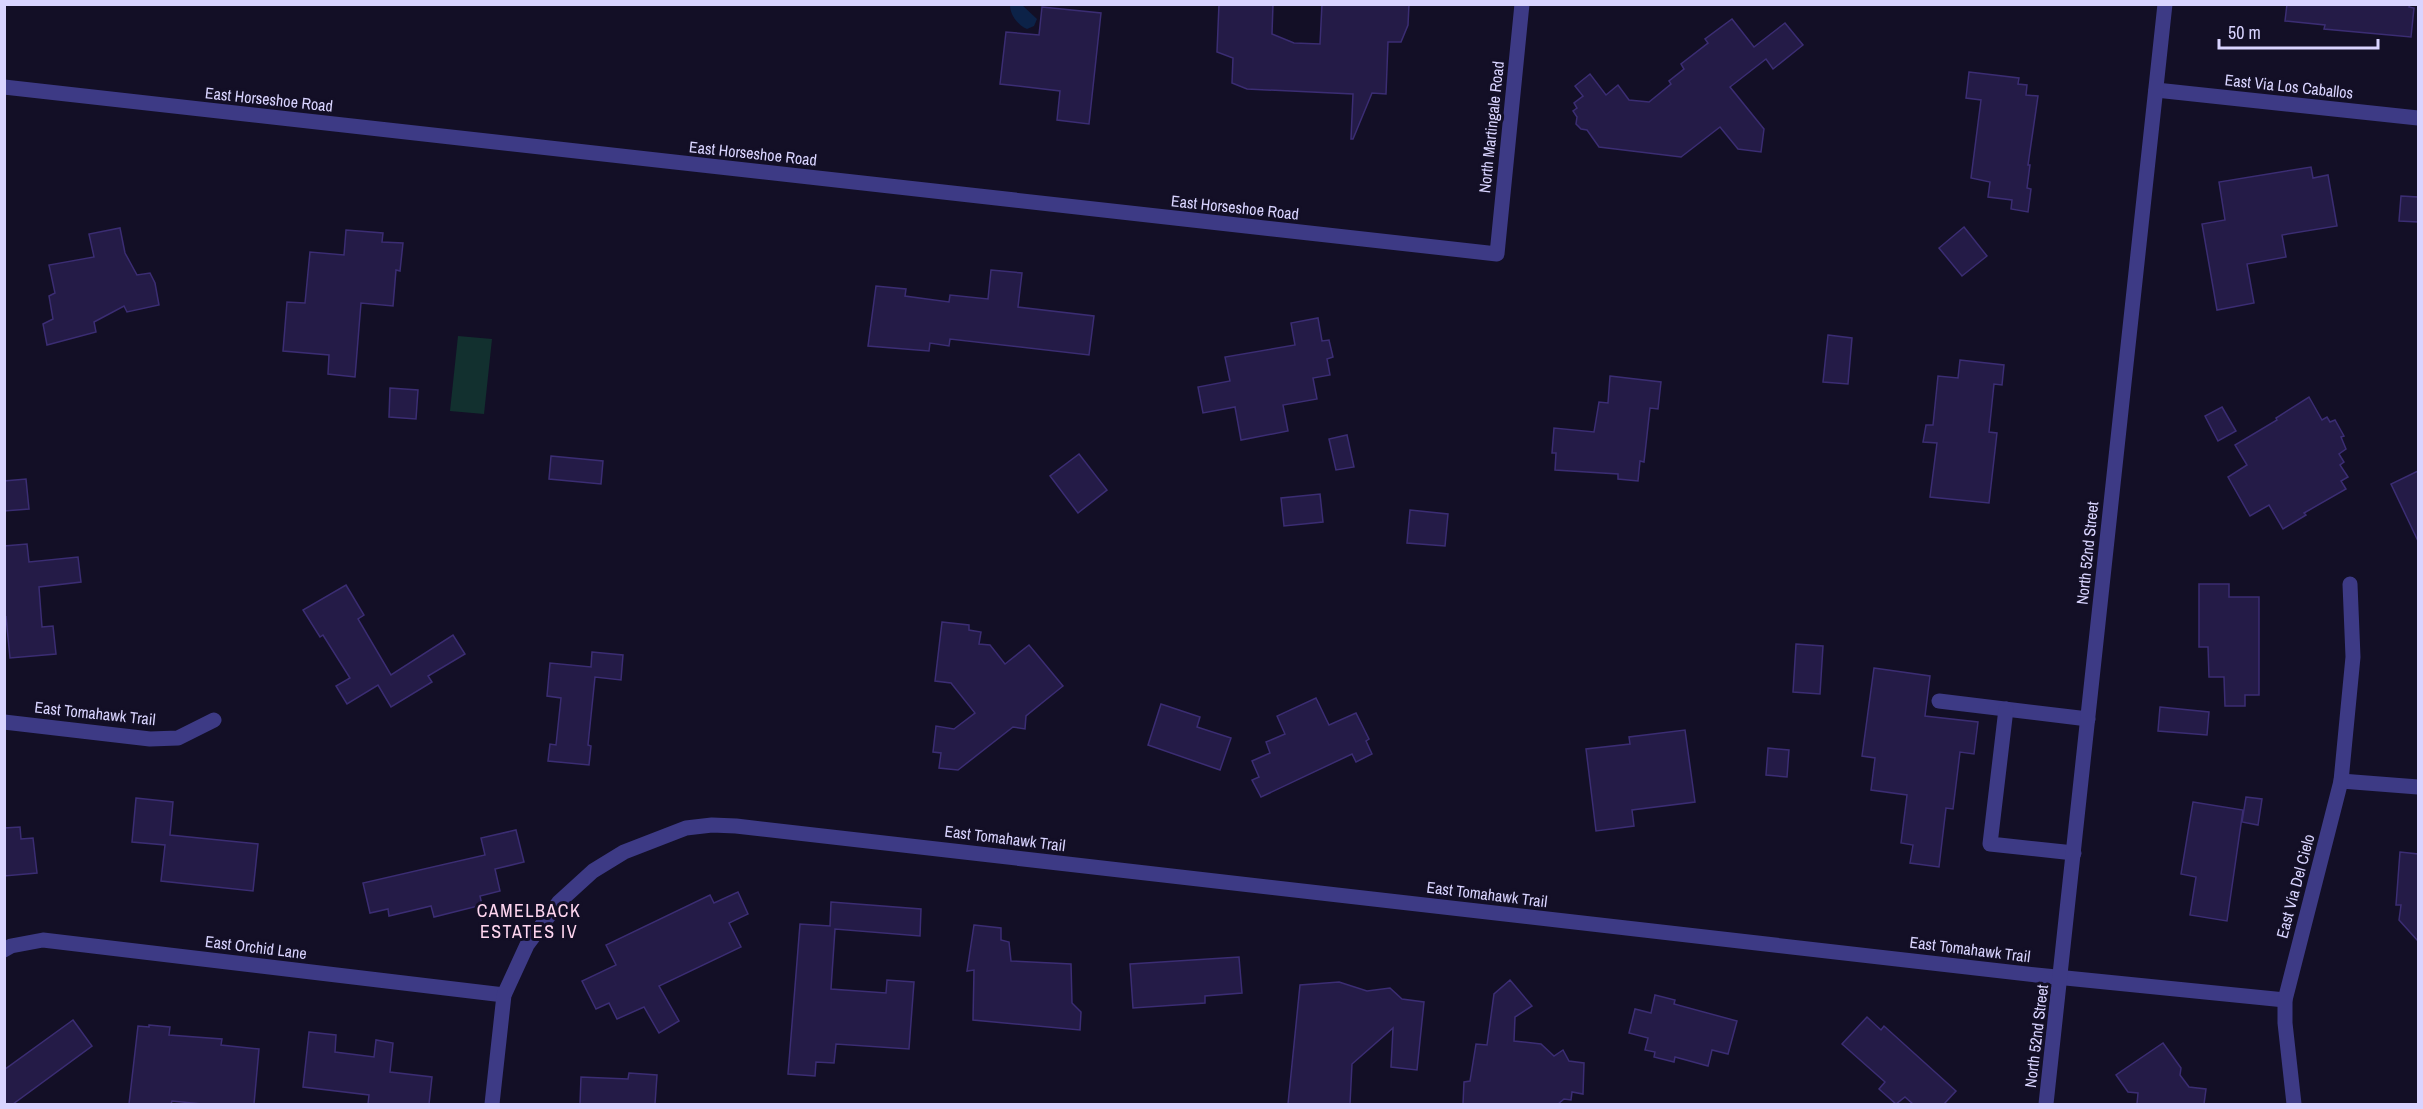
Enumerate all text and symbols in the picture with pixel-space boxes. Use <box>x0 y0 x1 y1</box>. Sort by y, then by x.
scale bar <box>2219 12 2378 50</box>
text: 50 m <box>2228 20 2261 45</box>
street label: North Martingale Road <box>1473 60 1509 194</box>
street label: East Via Los Caballos <box>2224 68 2354 104</box>
street label: East Horseshoe Road <box>204 81 334 117</box>
street label: East Horseshoe Road <box>688 135 818 171</box>
street label: East Horseshoe Road <box>1170 189 1300 225</box>
street label: North 52nd Street <box>2071 500 2103 606</box>
street label: East Tomahawk Trail <box>33 696 157 730</box>
street label: East Tomahawk Trail <box>943 820 1067 856</box>
street label: East Via Del Cielo <box>2271 831 2319 941</box>
street label: East Tomahawk Trail <box>1425 876 1549 912</box>
district label: CAMELBACK ESTATES IV <box>477 898 581 944</box>
street label: East Orchid Lane <box>204 930 308 964</box>
street label: East Tomahawk Trail <box>1908 931 2032 967</box>
street label: North 52nd Street <box>2019 983 2053 1089</box>

